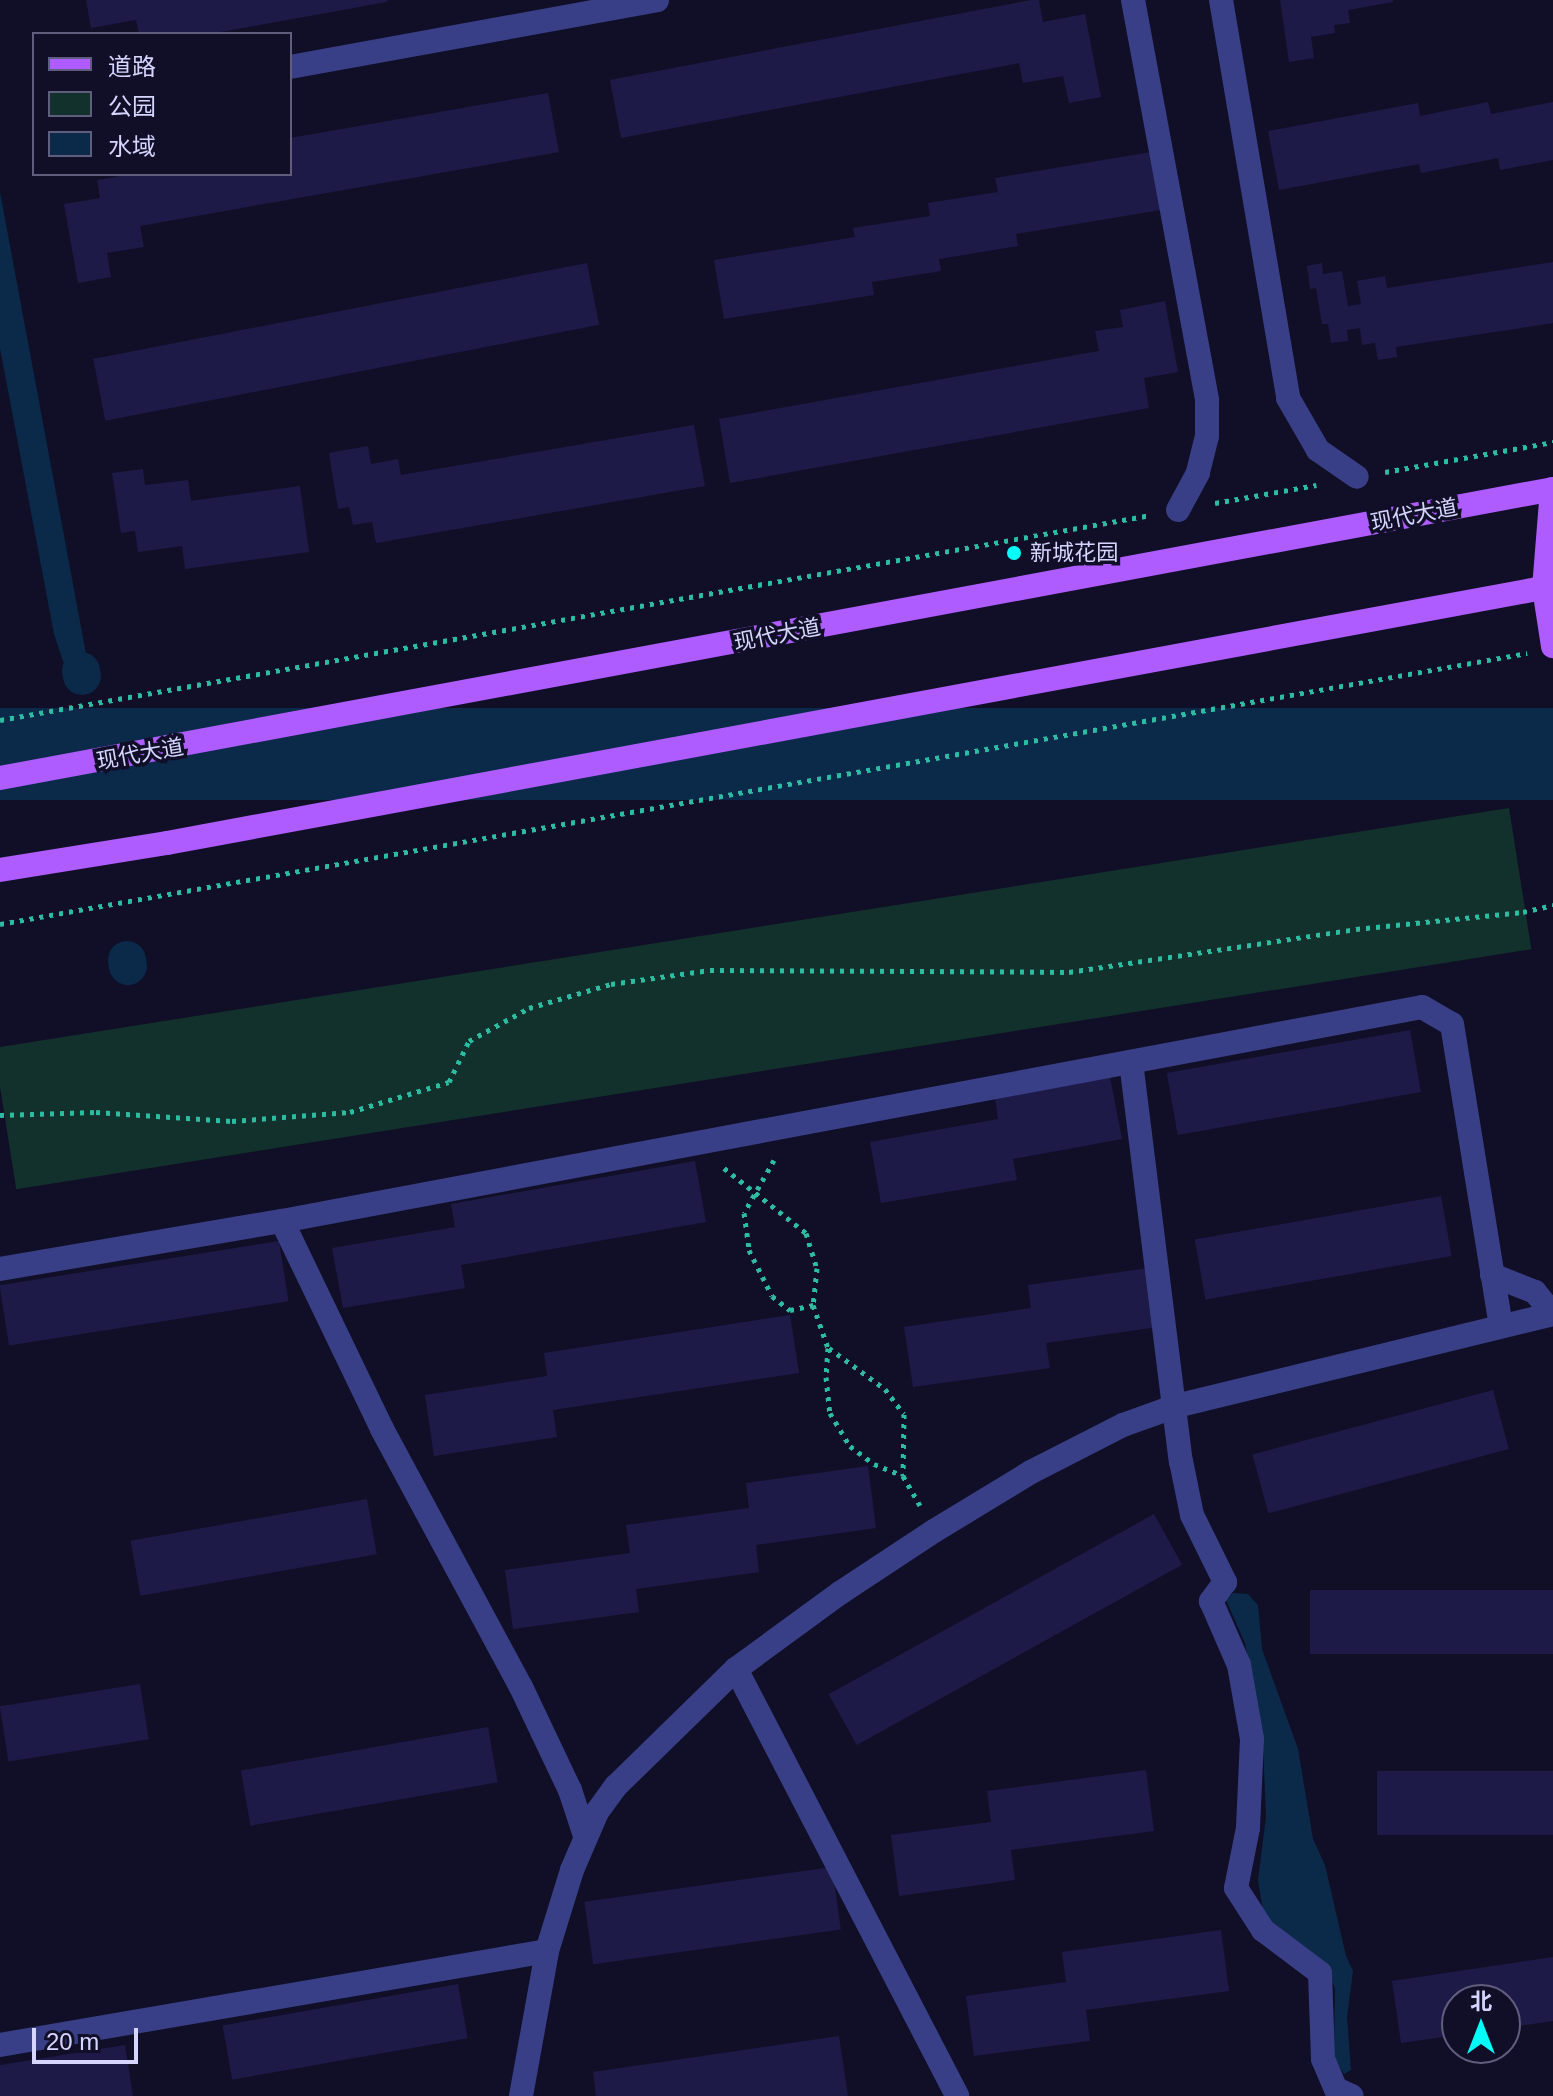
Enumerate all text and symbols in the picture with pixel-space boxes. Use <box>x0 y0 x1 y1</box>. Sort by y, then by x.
legend <box>32 32 292 176</box>
text: 道路 <box>108 53 156 80</box>
text: 公园 <box>108 93 156 120</box>
text: 水域 <box>108 133 156 160</box>
street label: 现代大道 <box>1368 494 1460 536</box>
place label: 新城花园 <box>1030 540 1118 566</box>
marker: 新城花园 <box>1005 544 1023 562</box>
street label: 现代大道 <box>731 614 823 656</box>
street label: 现代大道 <box>94 733 186 775</box>
north arrow <box>1441 1984 1521 2064</box>
text: 北 <box>1470 1989 1492 2014</box>
scale bar <box>36 2012 142 2062</box>
text: 20 m <box>46 2028 99 2055</box>

